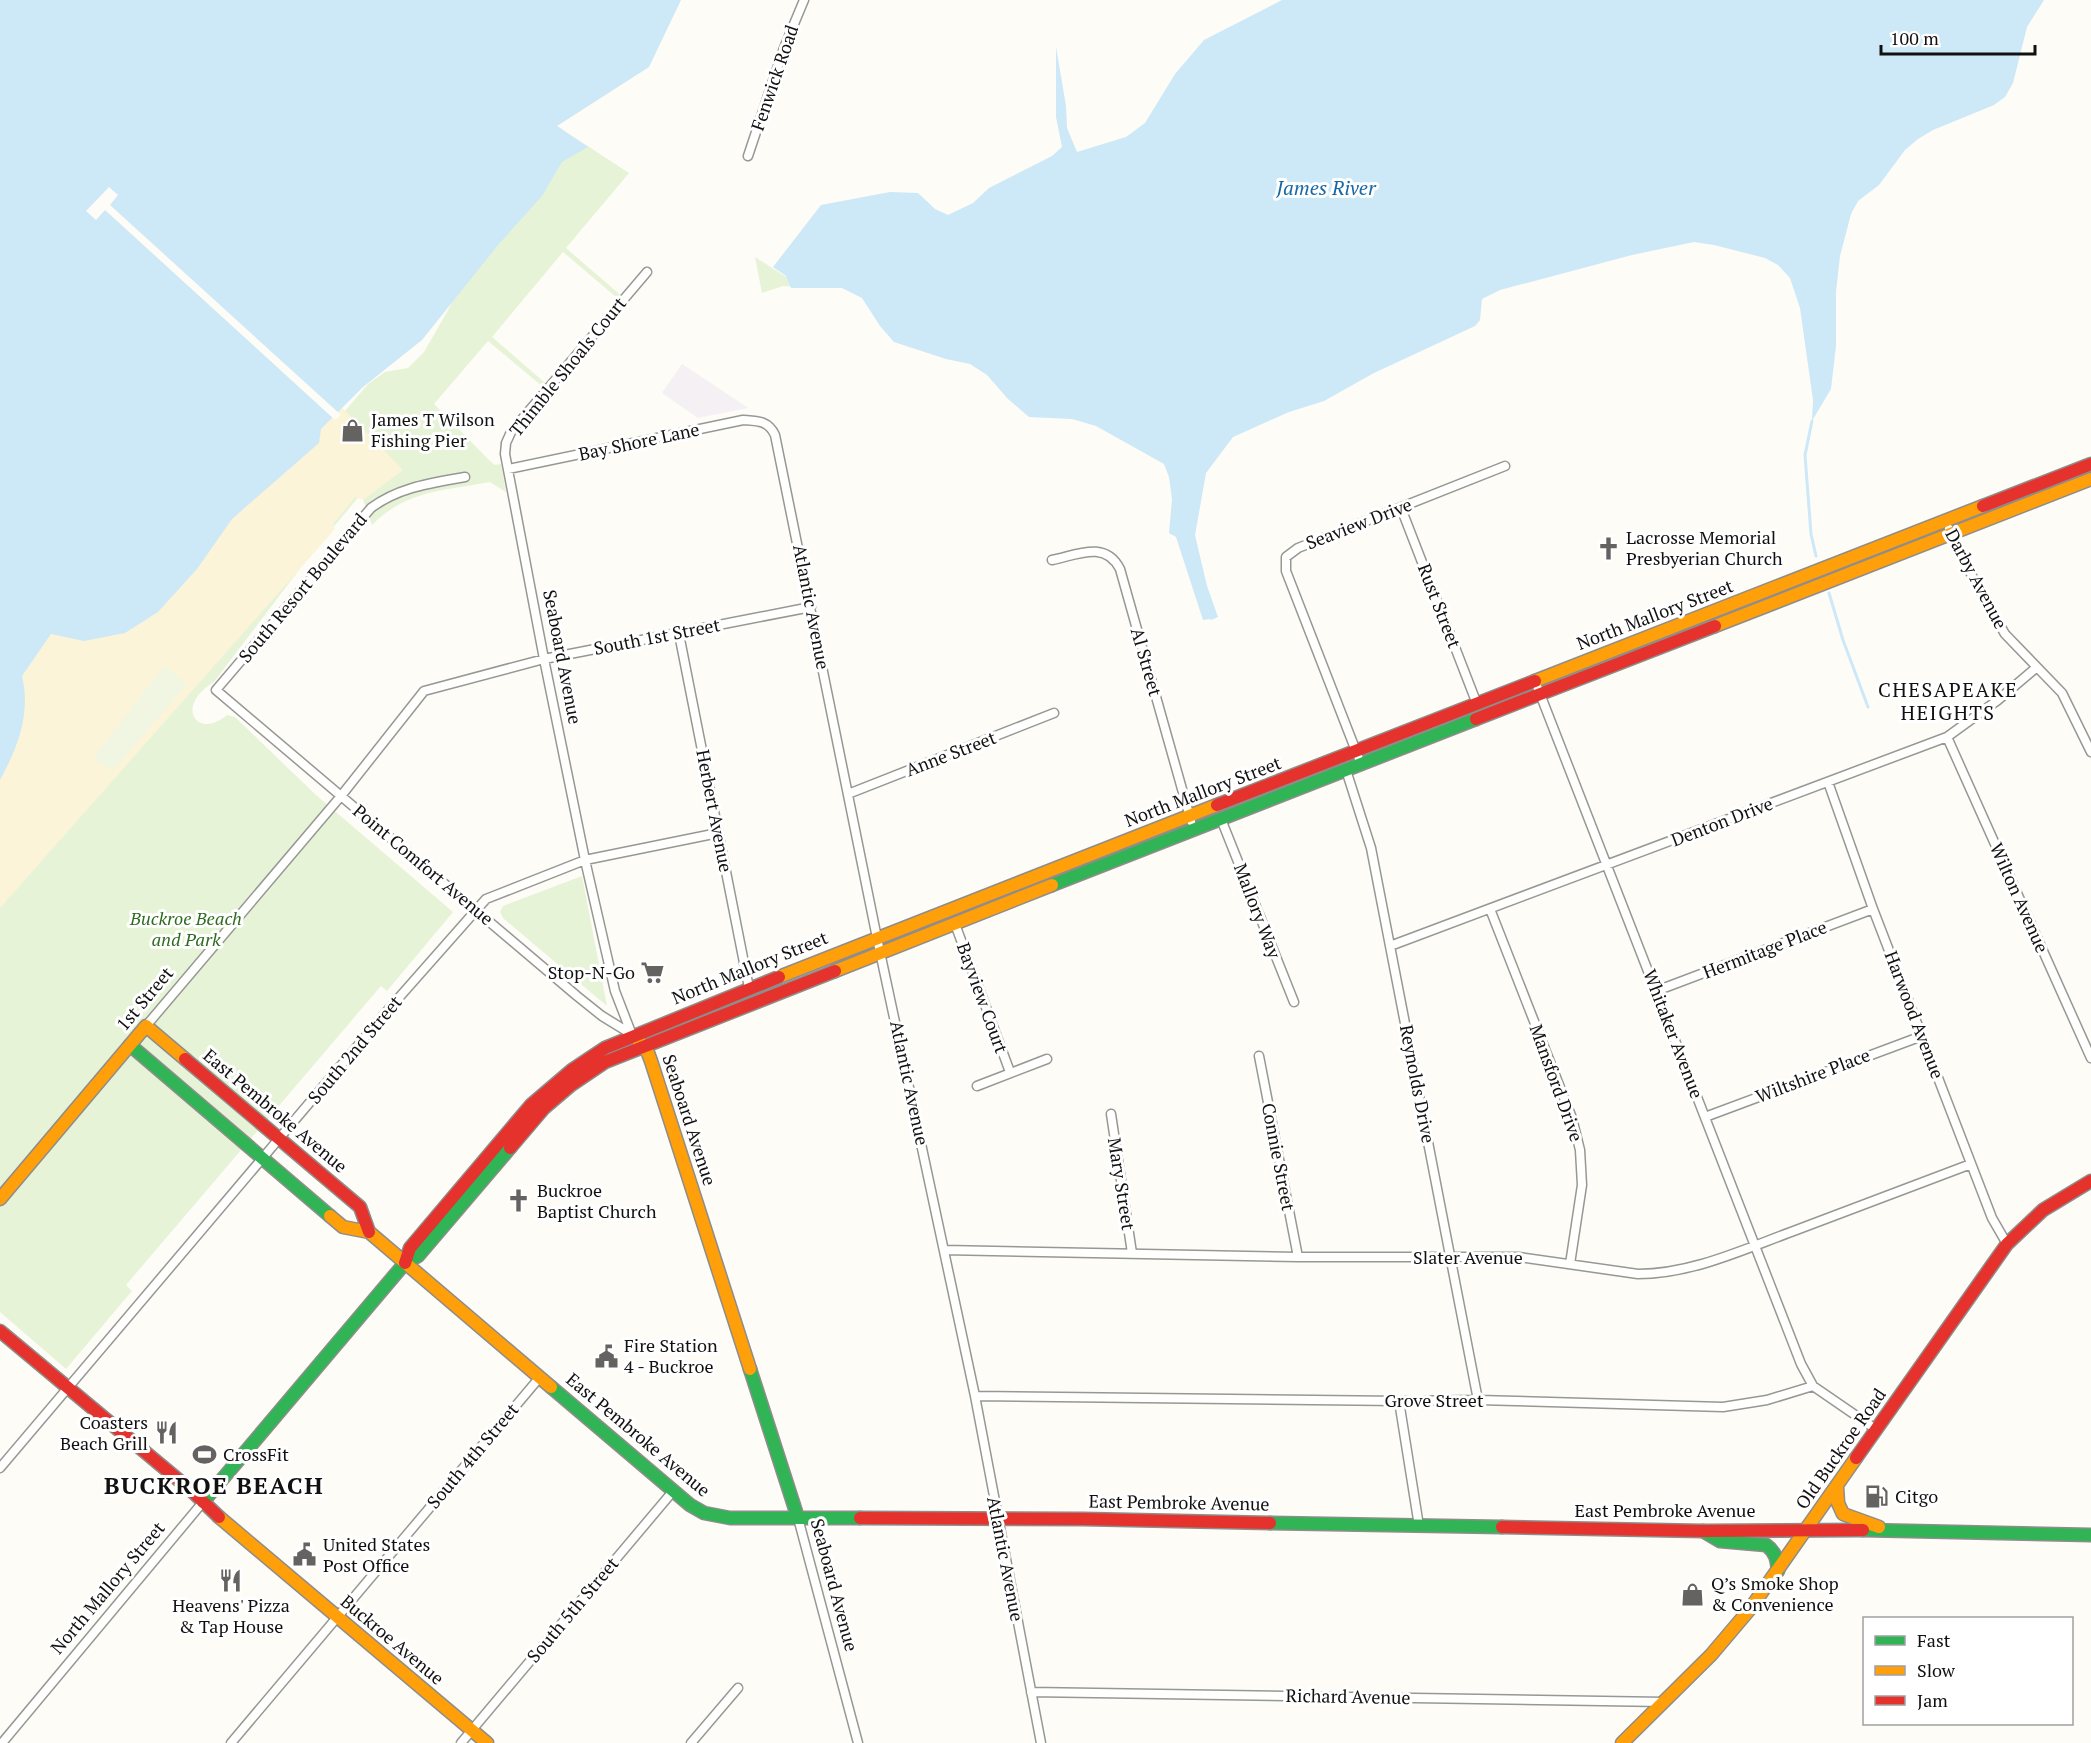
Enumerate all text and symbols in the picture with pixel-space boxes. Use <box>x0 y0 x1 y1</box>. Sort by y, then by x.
scale bar <box>1881 18 2036 56</box>
street label: Fenwick Road <box>745 22 803 134</box>
text: 100 m <box>1890 26 1939 50</box>
water label: James River <box>1275 174 1377 201</box>
street label: Thimble Shoals Court <box>503 291 631 441</box>
place label: James T Wilson Fishing Pier <box>371 407 495 452</box>
shop icon: James T Wilson Fishing Pier <box>340 417 366 443</box>
street label: Bay Shore Lane <box>576 417 701 466</box>
street label: Seaview Drive <box>1302 492 1415 554</box>
street label: South Resort Boulevard <box>233 508 372 667</box>
street label: Darby Avenue <box>1940 524 2013 633</box>
place label: Lacrosse Memorial Presbyerian Church <box>1626 525 1783 570</box>
church icon: Lacrosse Memorial Presbyerian Church <box>1595 535 1621 561</box>
street label: Atlantic Avenue <box>788 542 836 671</box>
street label: Rust Street <box>1413 560 1467 652</box>
street label: North Mallory Street <box>1573 573 1737 655</box>
street label: Seaboard Avenue <box>538 588 588 726</box>
street label: South 1st Street <box>592 612 722 660</box>
street label: Al Street <box>1126 625 1168 699</box>
district label: CHESAPEAKE HEIGHTS <box>1878 676 2018 726</box>
street label: Anne Street <box>902 725 1000 781</box>
street label: Herbert Avenue <box>691 747 739 874</box>
street label: North Mallory Street <box>1121 750 1285 832</box>
street label: Denton Drive <box>1667 791 1776 851</box>
street label: Point Comfort Avenue <box>348 798 499 930</box>
street label: Wilton Avenue <box>1985 839 2055 956</box>
street label: Mallory Way <box>1229 860 1287 962</box>
park label: Buckroe Beach and Park <box>129 906 242 951</box>
street label: Hermitage Place <box>1699 914 1830 984</box>
street label: North Mallory Street <box>668 925 831 1009</box>
street label: Bayview Court <box>952 939 1014 1057</box>
street label: Harwood Avenue <box>1880 947 1950 1082</box>
place label: Stop-N-Go <box>548 960 635 984</box>
supermarket icon: Stop-N-Go <box>640 960 666 986</box>
street label: 1st Street <box>110 961 178 1035</box>
street label: Whitaker Avenue <box>1638 966 1710 1102</box>
street label: South 2nd Street <box>302 990 407 1108</box>
street label: Atlantic Avenue <box>885 1018 935 1147</box>
street label: Mansford Drive <box>1525 1021 1589 1145</box>
street label: Reynolds Drive <box>1395 1023 1441 1145</box>
street label: Wiltshire Place <box>1752 1042 1873 1108</box>
street label: East Pembroke Avenue <box>199 1043 353 1178</box>
street label: Seaboard Avenue <box>657 1051 722 1188</box>
street label: Connie Street <box>1257 1101 1301 1213</box>
street label: Mary Street <box>1103 1136 1141 1232</box>
place label: Buckroe Baptist Church <box>537 1178 657 1223</box>
church icon: Buckroe Baptist Church <box>506 1188 532 1214</box>
street label: Slater Avenue <box>1413 1245 1523 1269</box>
place label: Fire Station 4 - Buckroe <box>624 1333 718 1378</box>
public building icon: Fire Station 4 - Buckroe <box>593 1343 619 1369</box>
street label: East Pembroke Avenue <box>562 1367 716 1502</box>
street label: Old Buckroe Road <box>1789 1383 1891 1514</box>
street label: Grove Street <box>1384 1388 1484 1412</box>
street label: South 4th Street <box>421 1397 524 1513</box>
place label: Coasters Beach Grill <box>60 1410 148 1455</box>
restaurant icon: Coasters Beach Grill <box>153 1420 179 1446</box>
sports icon: CrossFit <box>192 1442 218 1468</box>
place label: CrossFit <box>223 1442 289 1466</box>
district label: BUCKROE BEACH <box>104 1469 324 1501</box>
fuel station icon: Citgo <box>1864 1484 1890 1510</box>
place label: Citgo <box>1895 1484 1938 1508</box>
street label: East Pembroke Avenue <box>1088 1488 1270 1516</box>
street label: Atlantic Avenue <box>982 1494 1030 1623</box>
street label: East Pembroke Avenue <box>1575 1498 1755 1522</box>
street label: North Mallory Street <box>45 1516 170 1659</box>
street label: Seaboard Avenue <box>806 1516 864 1654</box>
place label: United States Post Office <box>323 1532 430 1577</box>
public building icon: United States Post Office <box>292 1542 318 1568</box>
street label: South 5th Street <box>521 1551 624 1667</box>
restaurant icon: Heavens' Pizza & Tap House <box>218 1567 244 1593</box>
place label: Q’s Smoke Shop & Convenience <box>1711 1571 1839 1616</box>
shop icon: Q’s Smoke Shop & Convenience <box>1680 1581 1706 1607</box>
street label: Buckroe Avenue <box>336 1589 449 1690</box>
place label: Heavens' Pizza & Tap House <box>172 1593 290 1638</box>
legend <box>1863 1617 2073 1725</box>
text: Fast <box>1917 1628 1951 1652</box>
text: Slow <box>1917 1658 1956 1682</box>
street label: Richard Avenue <box>1285 1683 1411 1709</box>
text: Jam <box>1917 1688 1948 1712</box>

